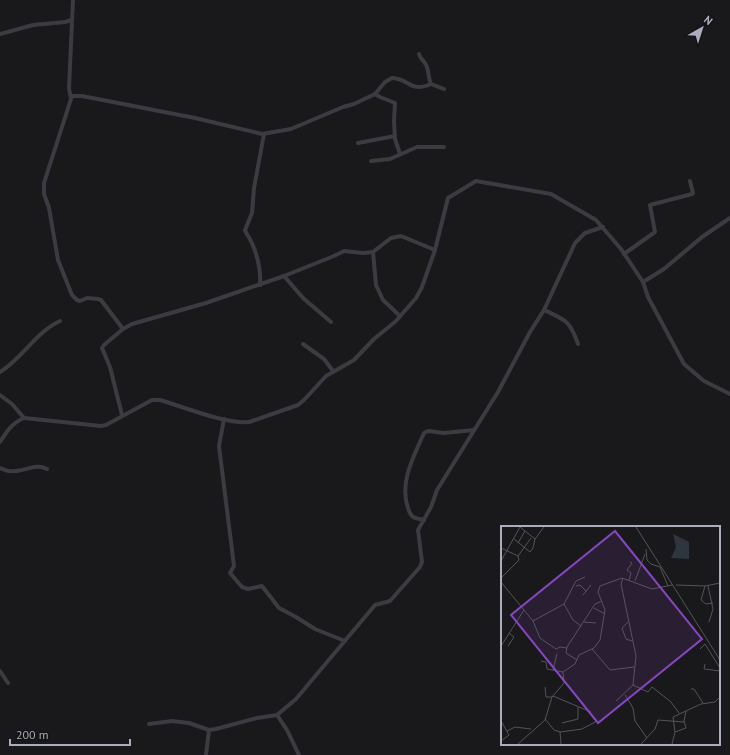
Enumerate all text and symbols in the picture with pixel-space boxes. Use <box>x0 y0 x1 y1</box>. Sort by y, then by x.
north arrow <box>682 8 722 48</box>
text: N <box>701 13 716 28</box>
inset map <box>501 526 720 745</box>
scale bar <box>10 721 130 747</box>
text: 200 m <box>16 727 49 742</box>

